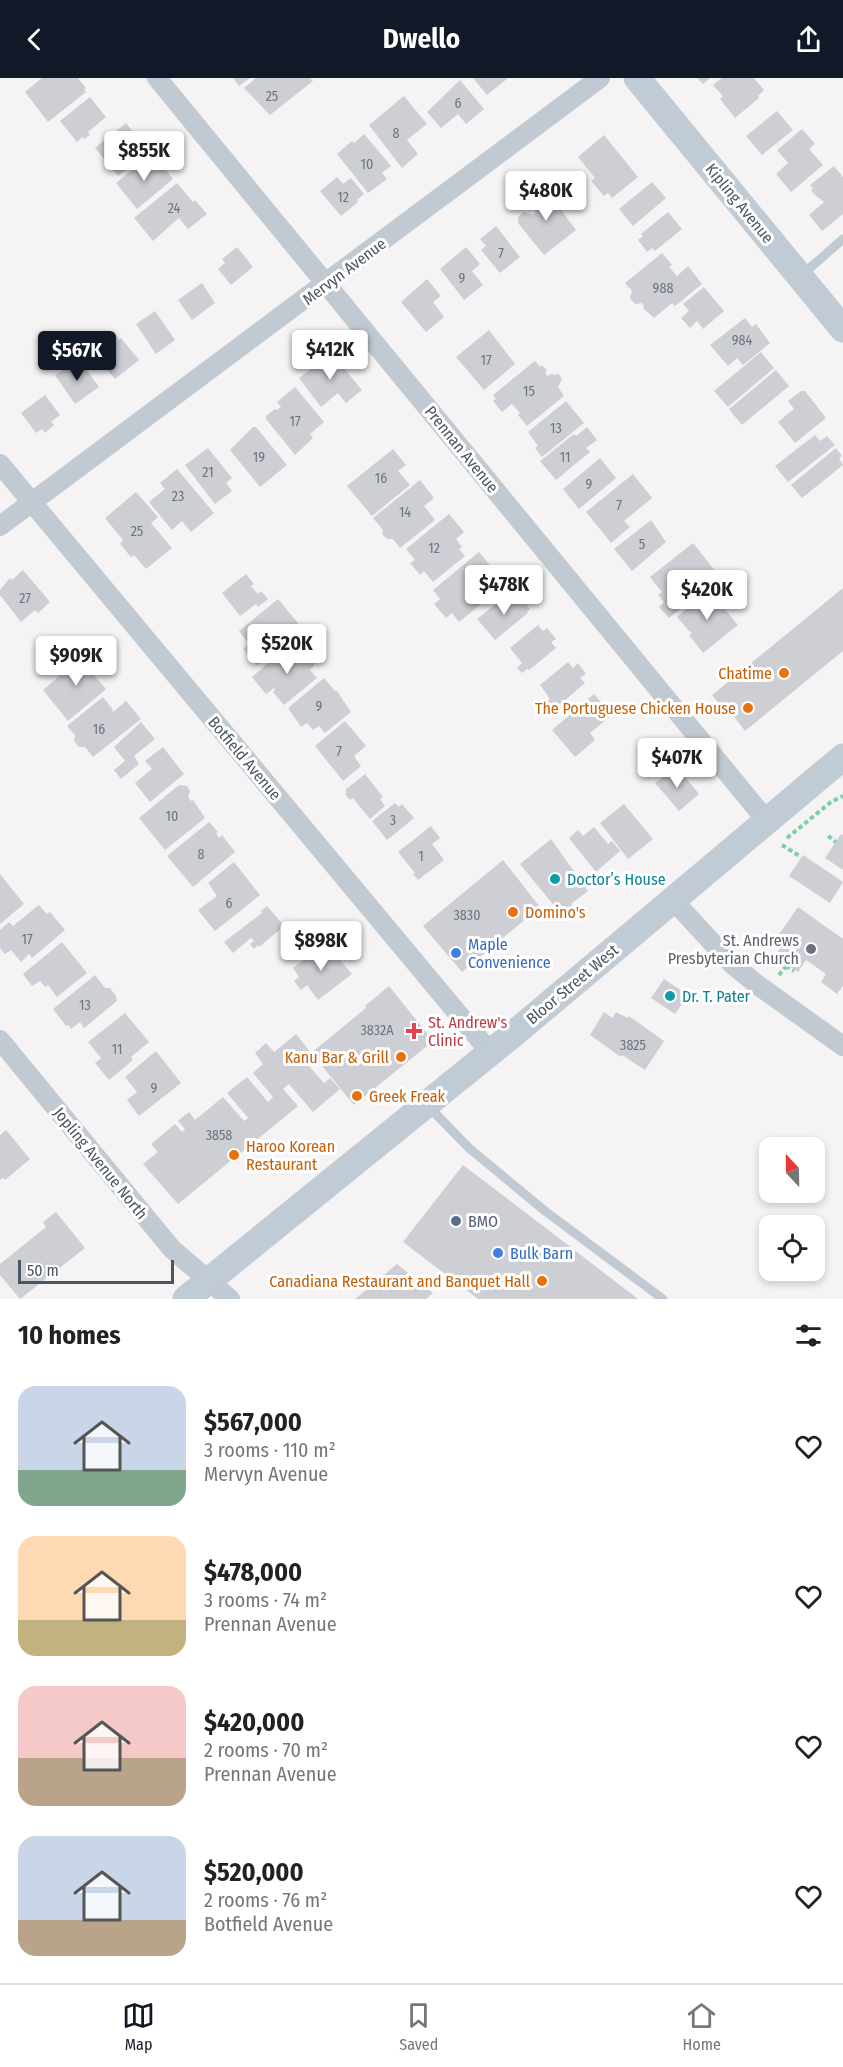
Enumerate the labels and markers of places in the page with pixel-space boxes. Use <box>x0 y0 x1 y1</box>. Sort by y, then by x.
pin: $855K <box>102 131 186 182</box>
pin: $480K <box>504 171 588 222</box>
pin: $412K <box>288 330 372 381</box>
pin: $567K <box>35 331 119 382</box>
pin: $478K <box>462 565 546 616</box>
pin: $420K <box>665 570 749 621</box>
pin: $520K <box>245 624 329 675</box>
pin: $909K <box>34 636 118 687</box>
place label: Chatime <box>718 664 772 683</box>
marker: Chatime <box>777 666 791 680</box>
place label: The Portuguese Chicken House <box>535 699 736 718</box>
marker: The Portuguese Chicken House <box>741 701 755 715</box>
pin: $407K <box>635 738 719 789</box>
place label: Doctor’s House <box>567 870 666 889</box>
marker: Doctor’s House <box>548 872 562 886</box>
place label: Domino's <box>525 903 586 922</box>
marker: Domino's <box>506 905 520 919</box>
pin: $898K <box>279 921 363 972</box>
place label: St. Andrews Presbyterian Church <box>668 931 799 968</box>
place label: Maple Convenience <box>468 935 551 972</box>
marker: St. Andrews Presbyterian Church <box>804 942 818 956</box>
marker: Maple Convenience <box>449 946 463 960</box>
place label: Dr. T. Pater <box>682 987 751 1006</box>
marker: Dr. T. Pater <box>663 989 677 1003</box>
place label: St. Andrew's Clinic <box>428 1013 507 1050</box>
marker: St. Andrew's Clinic <box>405 1022 423 1040</box>
place label: Kanu Bar & Grill <box>285 1048 389 1067</box>
marker: Kanu Bar & Grill <box>394 1050 408 1064</box>
place label: Greek Freak <box>369 1087 446 1106</box>
marker: Greek Freak <box>350 1089 364 1103</box>
place label: Haroo Korean Restaurant <box>246 1137 335 1174</box>
marker: Haroo Korean Restaurant <box>227 1148 241 1162</box>
place label: BMO <box>468 1212 498 1231</box>
marker: BMO <box>449 1214 463 1228</box>
place label: Bulk Barn <box>510 1244 573 1263</box>
marker: Bulk Barn <box>491 1246 505 1260</box>
place label: Canadiana Restaurant and Banquet Hall <box>269 1272 530 1291</box>
marker: Canadiana Restaurant and Banquet Hall <box>535 1274 549 1288</box>

